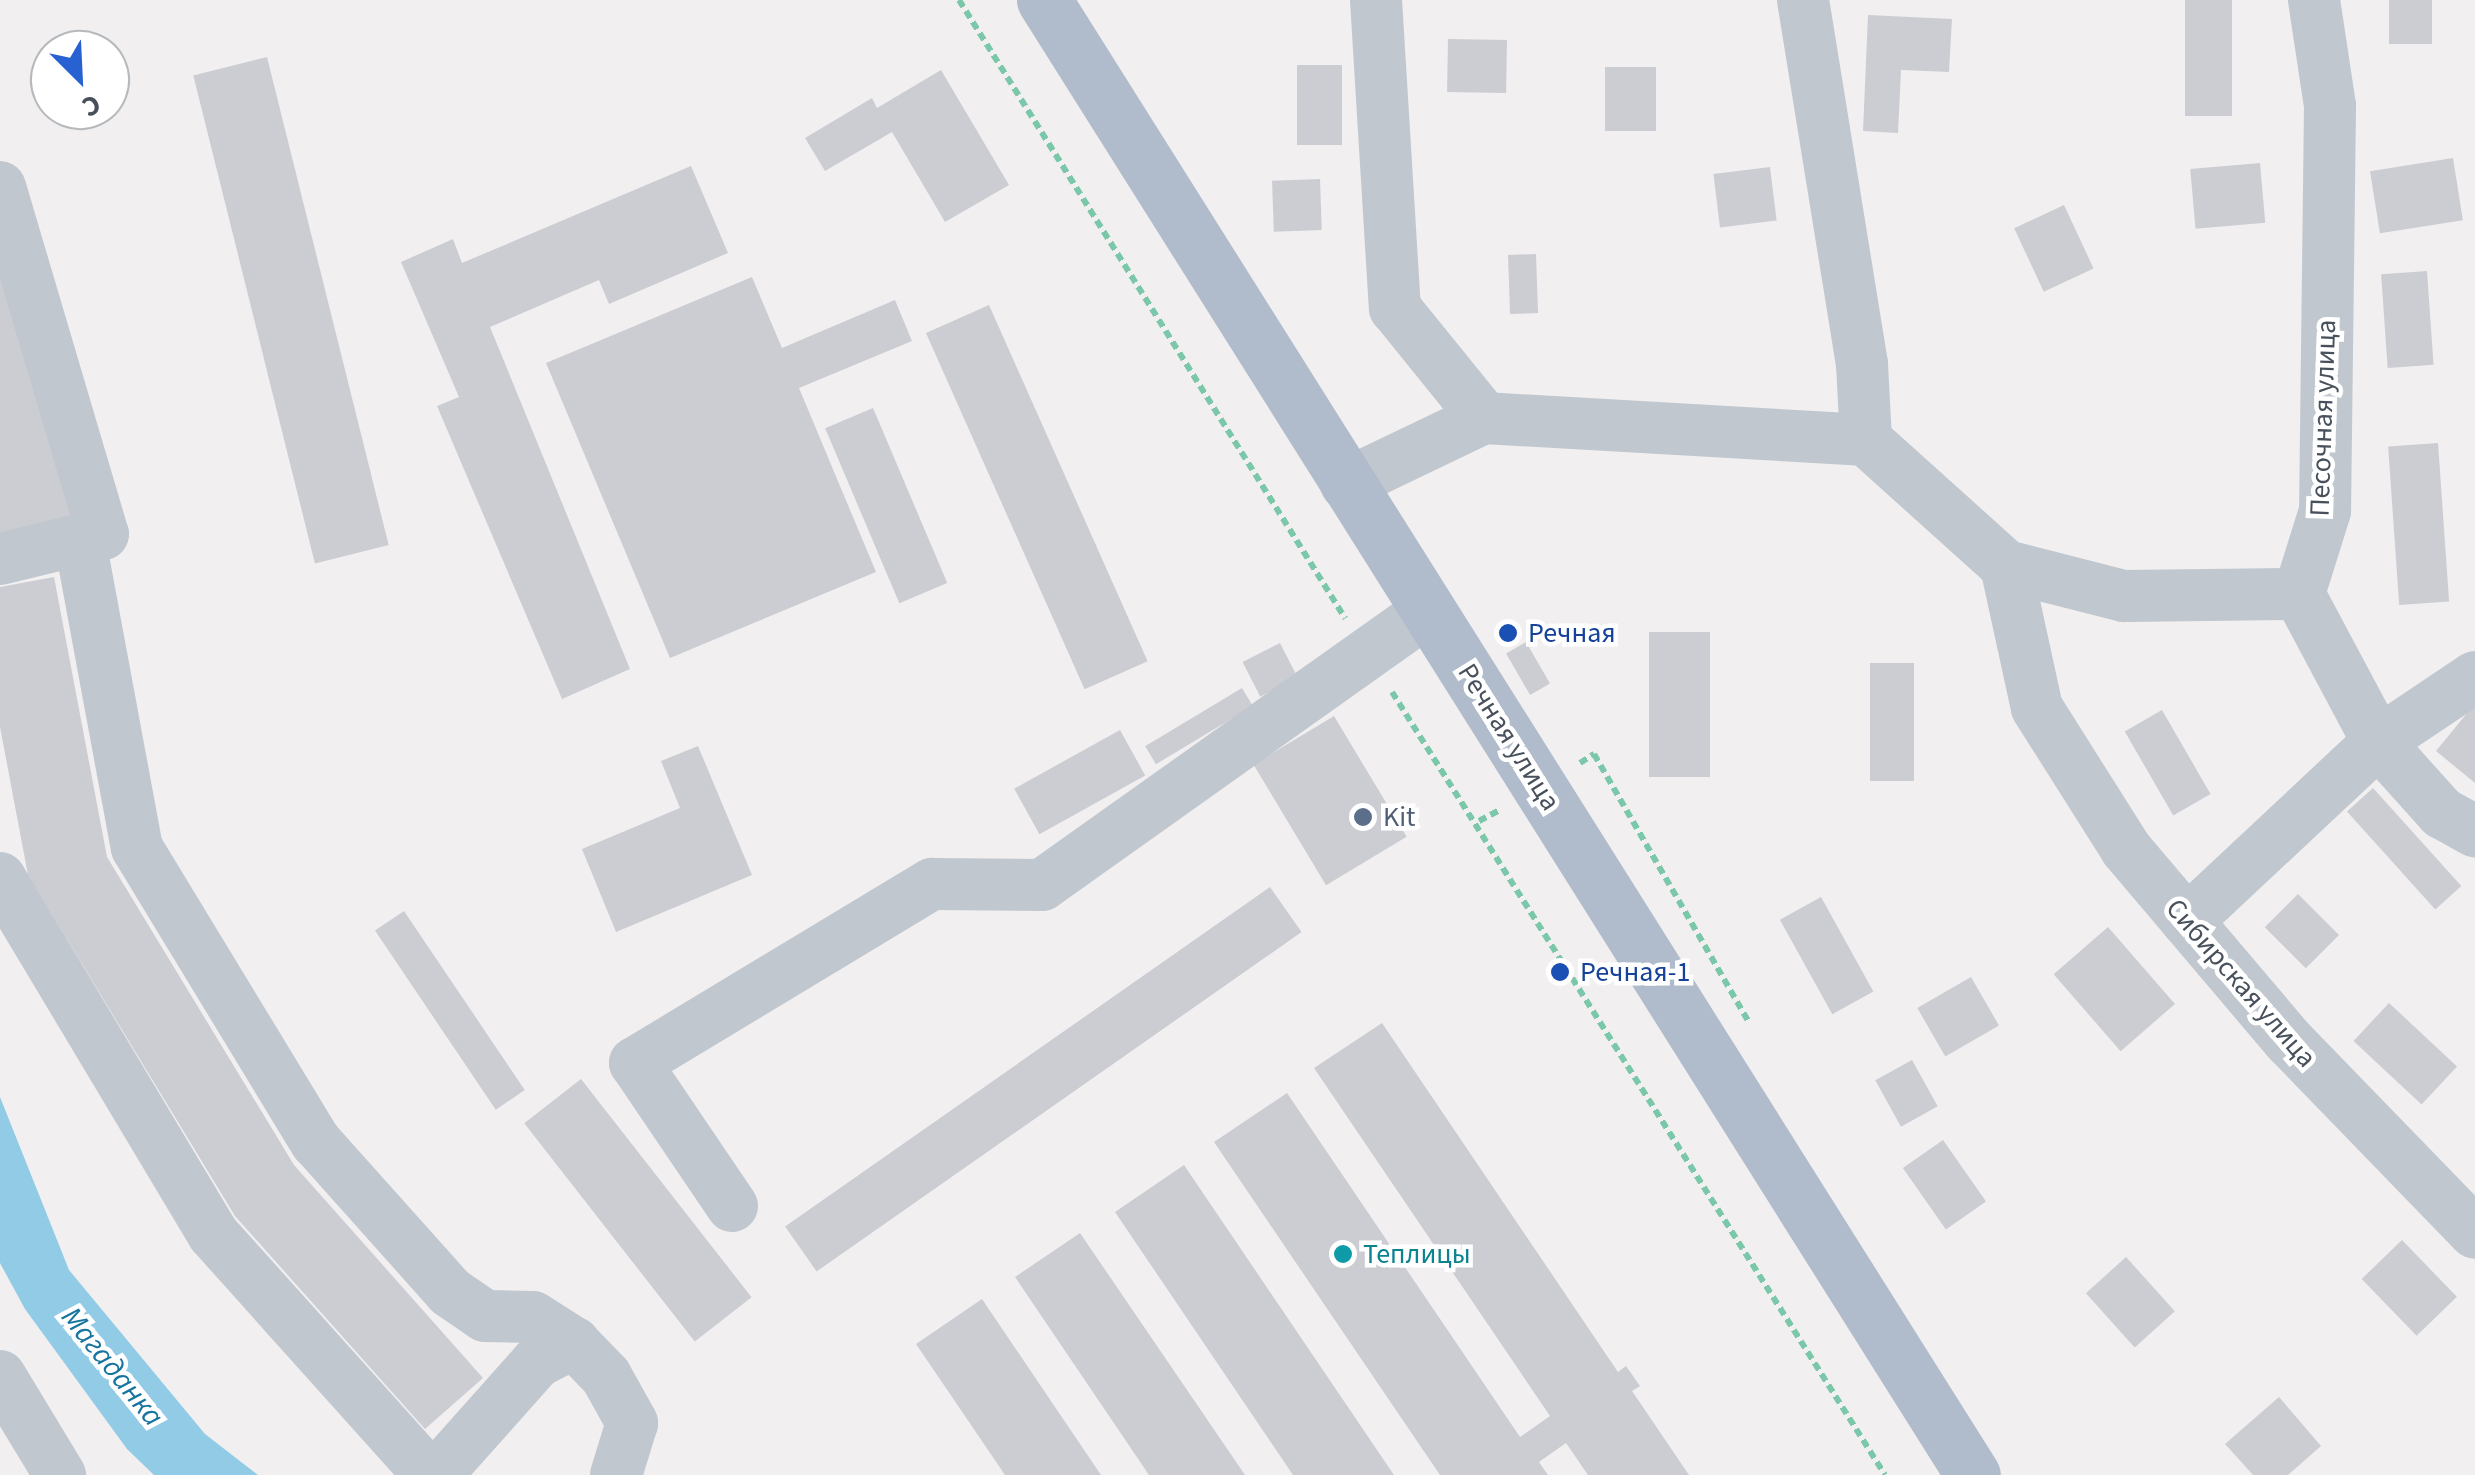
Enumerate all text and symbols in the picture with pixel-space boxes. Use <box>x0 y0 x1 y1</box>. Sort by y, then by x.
north arrow <box>30 30 130 130</box>
text: С <box>76 84 107 127</box>
street label: Песочная улица <box>2303 319 2343 517</box>
place label: Речная <box>1528 616 1616 650</box>
marker: Речная <box>1497 622 1519 644</box>
street label: Речная улица <box>1451 657 1567 817</box>
place label: Kit <box>1383 800 1416 834</box>
marker: Kit <box>1352 806 1374 828</box>
street label: Сибирская улица <box>2159 892 2323 1074</box>
place label: Речная-1 <box>1580 955 1690 989</box>
marker: Речная-1 <box>1549 961 1571 983</box>
place label: Теплицы <box>1363 1237 1471 1271</box>
marker: Теплицы <box>1332 1243 1354 1265</box>
water label: Магаданка <box>53 1300 171 1434</box>

